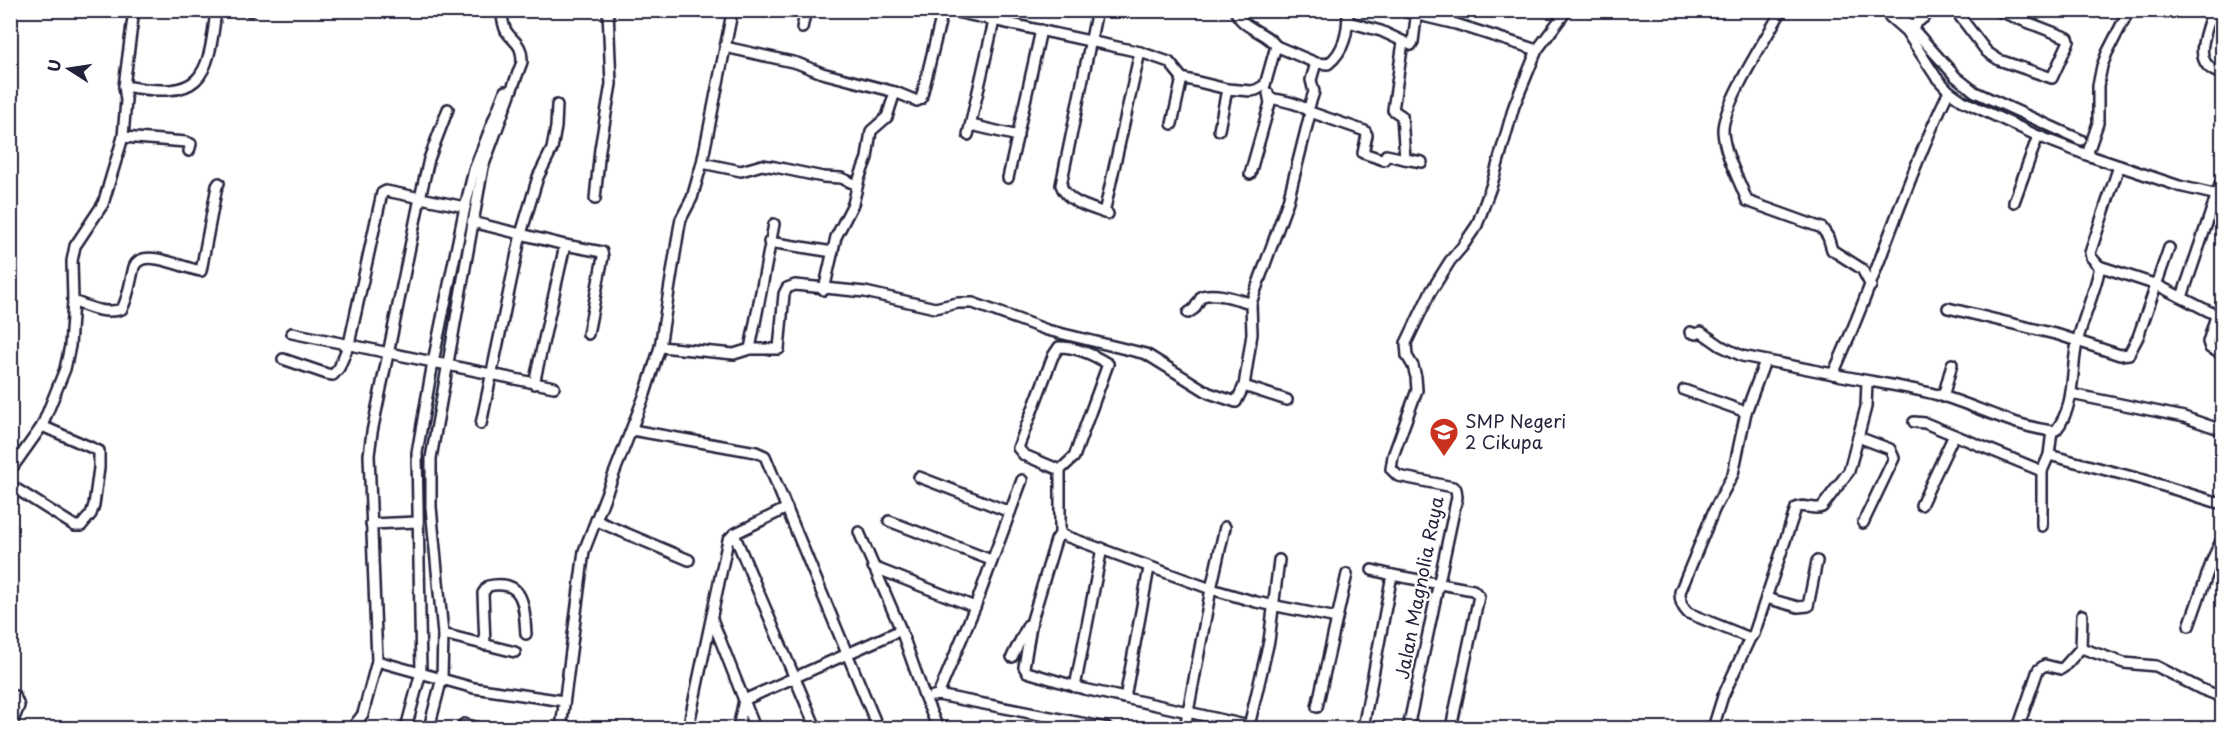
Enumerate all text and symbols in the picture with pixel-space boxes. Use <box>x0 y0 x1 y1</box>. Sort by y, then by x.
north arrow <box>39 39 99 99</box>
text: U <box>40 57 66 74</box>
place label: SMP Negeri 2 Cikupa <box>1465 407 1566 455</box>
school or university icon: SMP Negeri 2 Cikupa <box>1428 416 1460 458</box>
street label: Jalan Magnolia Raya <box>1388 493 1450 681</box>

